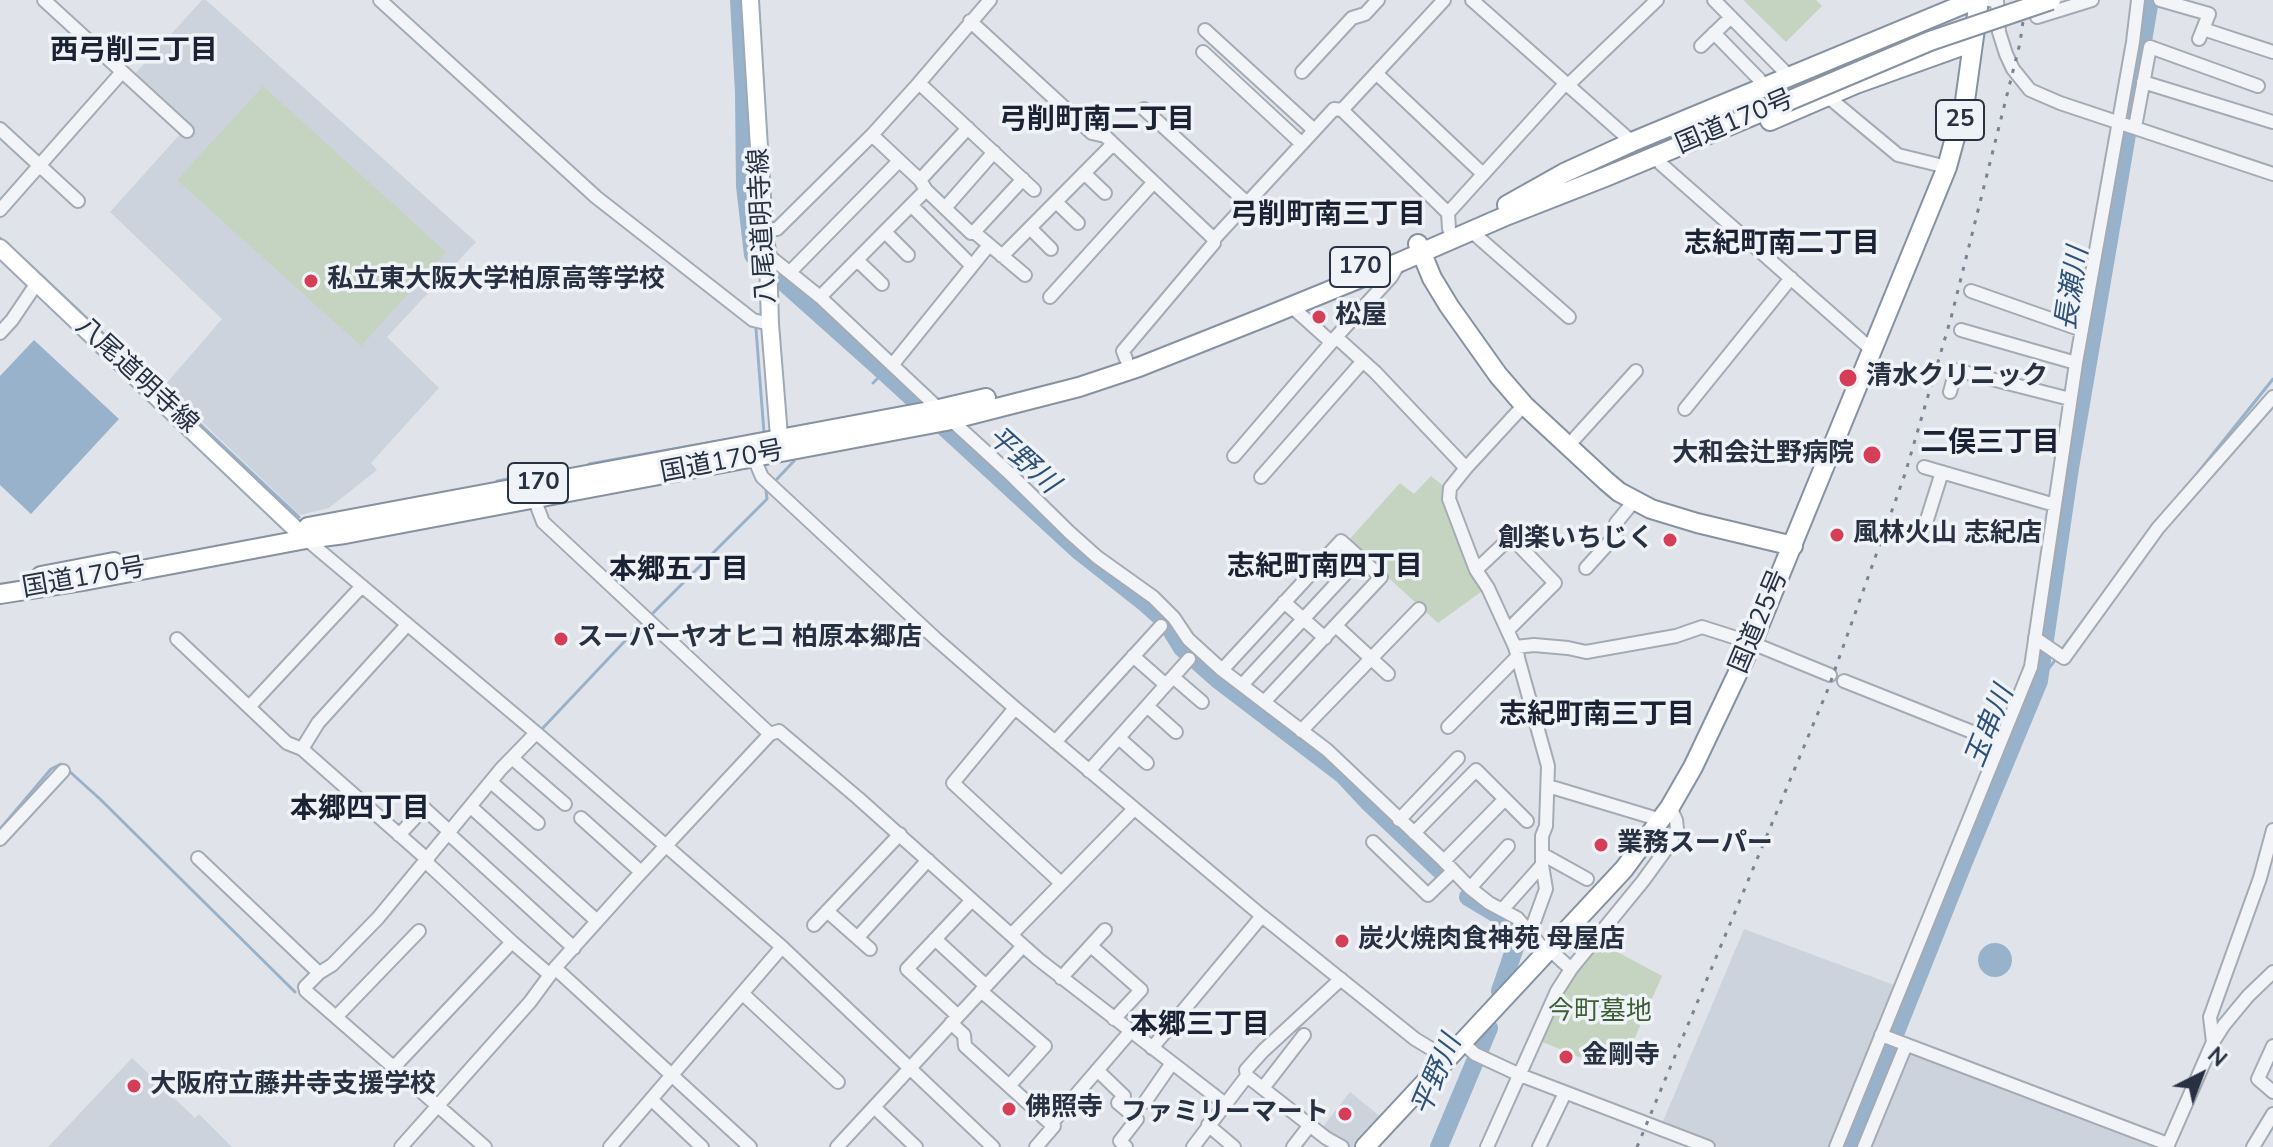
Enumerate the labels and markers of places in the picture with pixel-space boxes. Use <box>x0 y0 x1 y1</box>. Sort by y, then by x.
place label: 私立東大阪大学柏原高等学校 <box>327 265 665 297</box>
marker: 私立東大阪大学柏原高等学校 <box>302 272 320 290</box>
place label: 松屋 <box>1335 301 1387 333</box>
marker: 松屋 <box>1310 308 1328 326</box>
place label: 清水クリニック <box>1866 362 2048 394</box>
marker: 清水クリニック <box>1837 367 1859 389</box>
place label: 大和会辻野病院 <box>1672 439 1854 471</box>
marker: 大和会辻野病院 <box>1861 444 1883 466</box>
place label: 風林火山 志紀店 <box>1853 519 2042 551</box>
place label: 創楽いちじく <box>1498 524 1654 556</box>
marker: 風林火山 志紀店 <box>1828 526 1846 544</box>
marker: 創楽いちじく <box>1661 531 1679 549</box>
place label: スーパーヤオヒコ 柏原本郷店 <box>577 623 922 655</box>
marker: スーパーヤオヒコ 柏原本郷店 <box>552 630 570 648</box>
place label: 業務スーパー <box>1617 829 1773 861</box>
marker: 業務スーパー <box>1592 836 1610 854</box>
place label: 炭火焼肉食神苑 母屋店 <box>1358 925 1625 957</box>
marker: 炭火焼肉食神苑 母屋店 <box>1333 932 1351 950</box>
place label: 金剛寺 <box>1582 1041 1660 1073</box>
marker: 金剛寺 <box>1557 1048 1575 1066</box>
place label: 大阪府立藤井寺支援学校 <box>150 1070 436 1102</box>
marker: 大阪府立藤井寺支援学校 <box>125 1077 143 1095</box>
place label: 佛照寺 <box>1025 1093 1103 1125</box>
place label: ファミリーマート <box>1121 1098 1329 1130</box>
marker: 佛照寺 <box>1000 1100 1018 1118</box>
marker: ファミリーマート <box>1336 1105 1354 1123</box>

